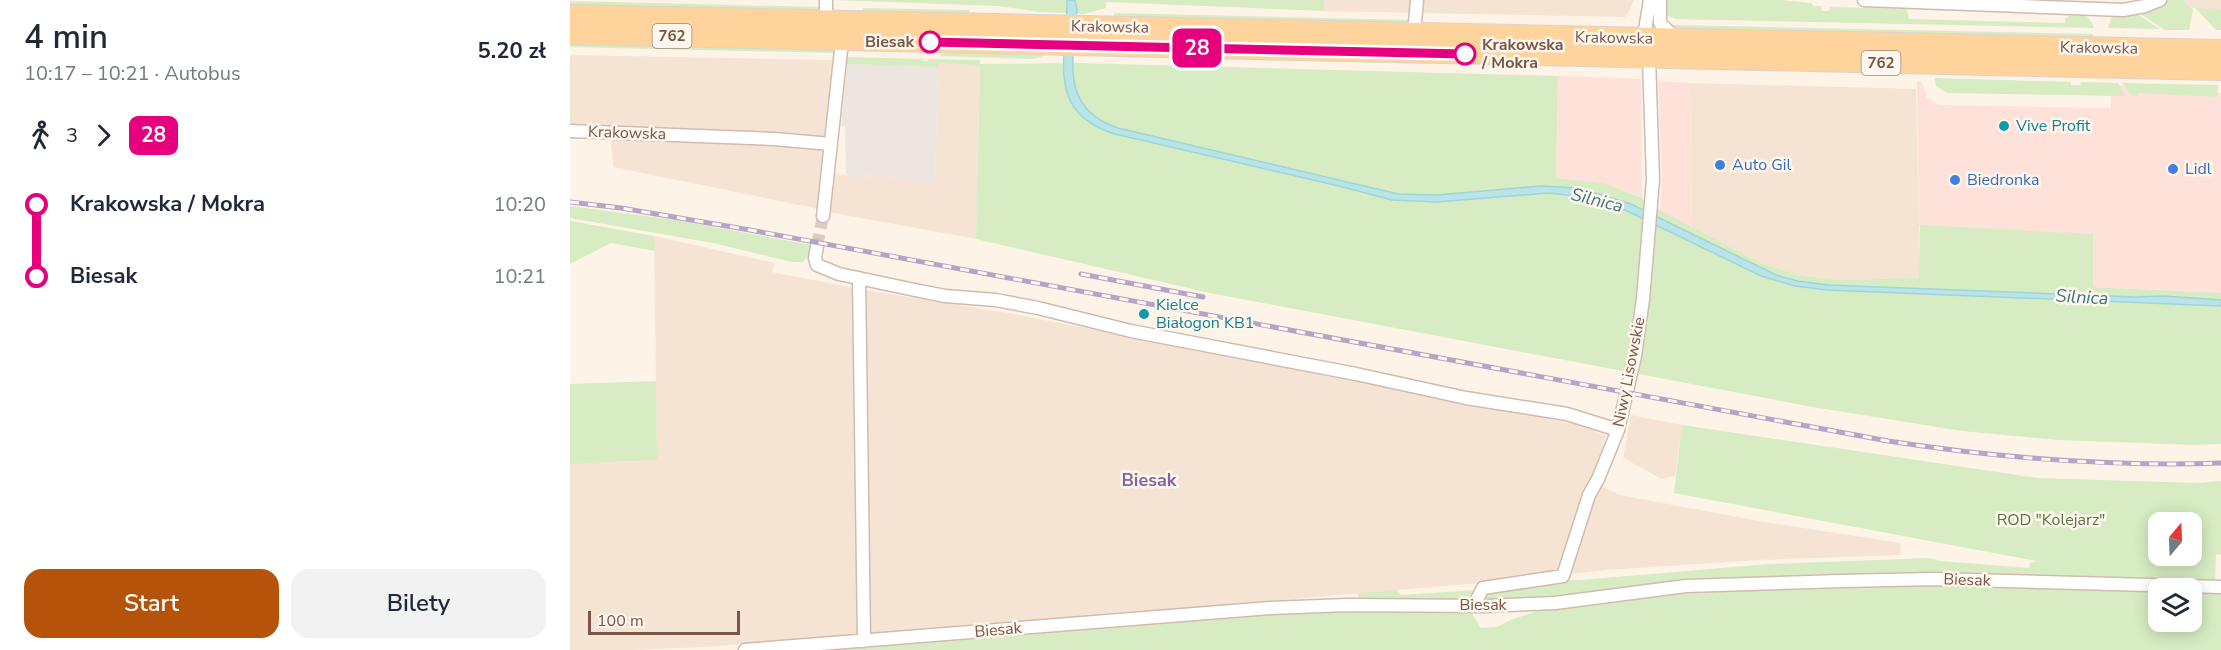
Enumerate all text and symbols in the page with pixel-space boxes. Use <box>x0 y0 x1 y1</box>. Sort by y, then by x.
text: 4 min <box>24 15 108 60</box>
street label: Krakowska <box>1071 15 1149 39</box>
road number: 762 <box>652 24 692 48</box>
street label: Krakowska <box>1575 26 1653 50</box>
line badge: 28 <box>1170 28 1224 68</box>
place label: Biesak <box>865 31 914 53</box>
marker: Biesak <box>919 31 941 53</box>
text: 28 <box>1184 34 1210 62</box>
place label: Krakowska / Mokra <box>1481 34 1564 74</box>
text: 5.20 zł <box>478 36 546 66</box>
street label: Krakowska <box>2060 36 2138 60</box>
marker: Krakowska / Mokra <box>1454 43 1476 65</box>
road number: 762 <box>1862 51 1900 75</box>
text: 10:17 – 10:21 · Autobus <box>24 60 241 87</box>
place label: Vive Profit <box>2015 115 2091 137</box>
icon: walk <box>24 119 57 152</box>
icon: forward <box>87 119 120 152</box>
marker: Vive Profit <box>1997 119 2011 133</box>
text: 28 <box>141 121 166 149</box>
street label: Krakowska <box>588 121 666 145</box>
text: 3 <box>66 122 78 149</box>
place label: Auto Gil <box>1732 154 1791 176</box>
marker: Auto Gil <box>1713 158 1727 172</box>
place label: Lidl <box>2185 158 2212 180</box>
marker: Lidl <box>2166 162 2180 176</box>
place label: Biedronka <box>1967 169 2039 191</box>
marker: Biedronka <box>1948 173 1962 187</box>
water label: Silnica <box>1568 182 1626 218</box>
text: Krakowska / Mokra <box>70 189 265 219</box>
text: 10:20 <box>493 191 546 218</box>
text: Biesak <box>70 261 137 291</box>
text: 10:21 <box>493 263 546 290</box>
water label: Silnica <box>2055 284 2109 310</box>
place label: Kielce Białogon KB1 <box>1156 294 1254 334</box>
marker: Kielce Białogon KB1 <box>1137 307 1151 321</box>
street label: Niwy Lisowskie <box>1608 315 1650 429</box>
district label: Biesak <box>1121 468 1177 492</box>
park label: ROD "Kolejarz" <box>1997 509 2105 531</box>
north arrow <box>2148 512 2202 566</box>
map controls <box>2148 512 2202 632</box>
street label: Biesak <box>1943 568 1992 592</box>
button: Start <box>24 569 279 638</box>
button: Bilety <box>291 569 546 638</box>
button: layers <box>2148 578 2202 632</box>
street label: Biesak <box>1459 594 1508 616</box>
scale bar <box>588 608 740 636</box>
text: 100 m <box>597 610 644 632</box>
street label: Biesak <box>974 617 1023 643</box>

